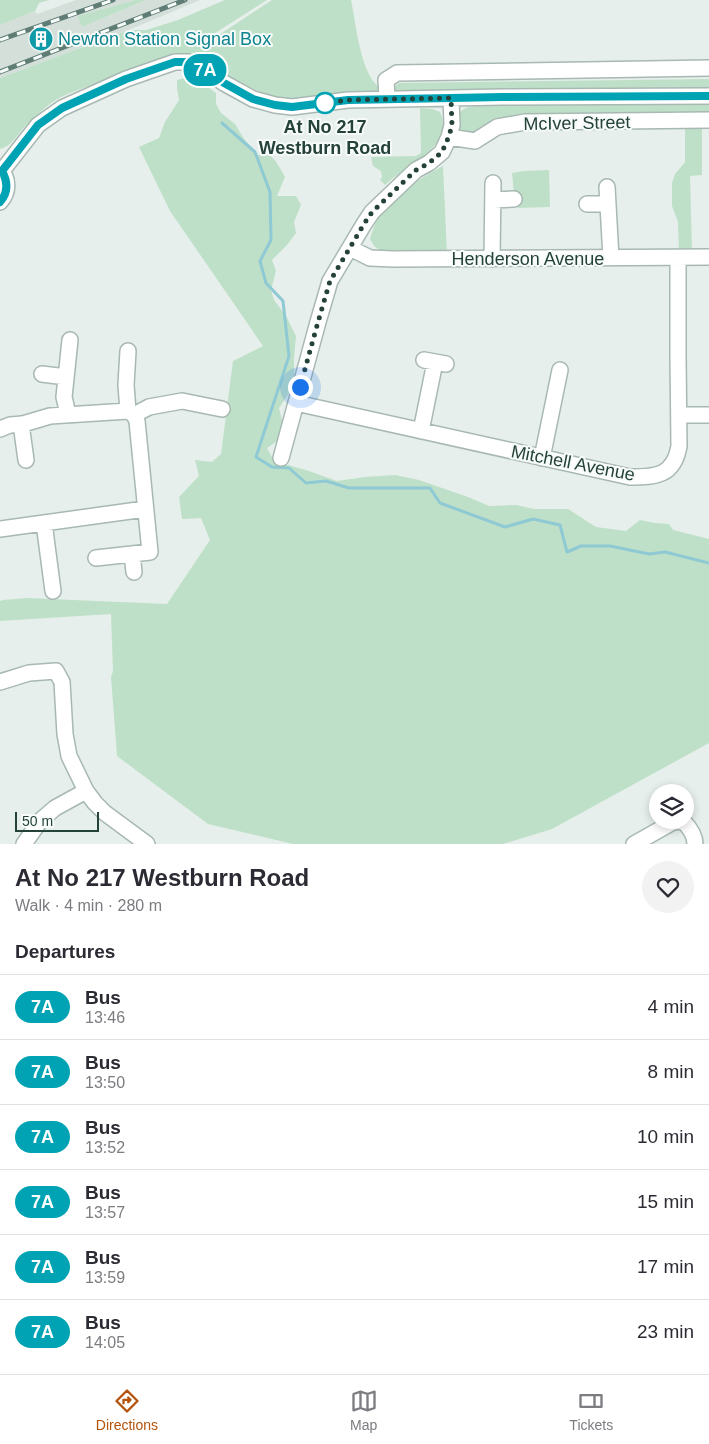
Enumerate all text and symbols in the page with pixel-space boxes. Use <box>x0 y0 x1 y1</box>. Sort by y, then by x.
building icon: Newton Station Signal Box <box>28 26 54 52</box>
place label: Newton Station Signal Box <box>58 29 271 49</box>
line badge: 7A <box>182 54 228 86</box>
text: 7A <box>193 60 217 80</box>
marker: At No 217 Westburn Road <box>314 92 336 114</box>
street label: McIver Street <box>523 112 631 134</box>
place label: At No 217 Westburn Road <box>259 117 391 158</box>
street label: Henderson Avenue <box>452 249 604 269</box>
your location <box>288 375 313 400</box>
street label: Mitchell Avenue <box>509 441 637 485</box>
map controls <box>649 784 694 829</box>
button: layers <box>649 784 694 829</box>
scale bar <box>15 809 99 832</box>
text: 50 m <box>22 813 53 829</box>
button: heart <box>642 861 694 913</box>
text: At No 217 Westburn Road <box>15 864 309 891</box>
text: Walk · 4 min · 280 m <box>15 897 162 914</box>
text: Departures <box>15 941 115 962</box>
text: Bus <box>85 987 121 1008</box>
text: 4 min <box>648 996 694 1017</box>
text: 7A <box>31 997 54 1017</box>
text: 13:46 <box>85 1009 125 1026</box>
text: Bus <box>85 1052 121 1073</box>
text: 8 min <box>648 1061 694 1082</box>
text: 7A <box>31 1062 54 1082</box>
text: 13:50 <box>85 1074 125 1091</box>
text: Bus <box>85 1117 121 1138</box>
text: 10 min <box>637 1126 694 1147</box>
text: 7A <box>31 1127 54 1147</box>
text: 13:52 <box>85 1139 125 1156</box>
text: Bus <box>85 1182 121 1203</box>
text: 15 min <box>637 1191 694 1212</box>
text: 7A <box>31 1192 54 1212</box>
text: 13:57 <box>85 1204 125 1221</box>
text: Bus <box>85 1247 121 1268</box>
text: 17 min <box>637 1256 694 1277</box>
text: 7A <box>31 1257 54 1277</box>
text: 13:59 <box>85 1269 125 1286</box>
text: Bus <box>85 1312 121 1333</box>
text: 23 min <box>637 1321 694 1342</box>
text: 7A <box>31 1322 54 1342</box>
text: 14:05 <box>85 1334 125 1351</box>
tab: Directions <box>96 1387 158 1433</box>
tab: Map <box>350 1387 378 1433</box>
tab: Tickets <box>569 1387 613 1433</box>

